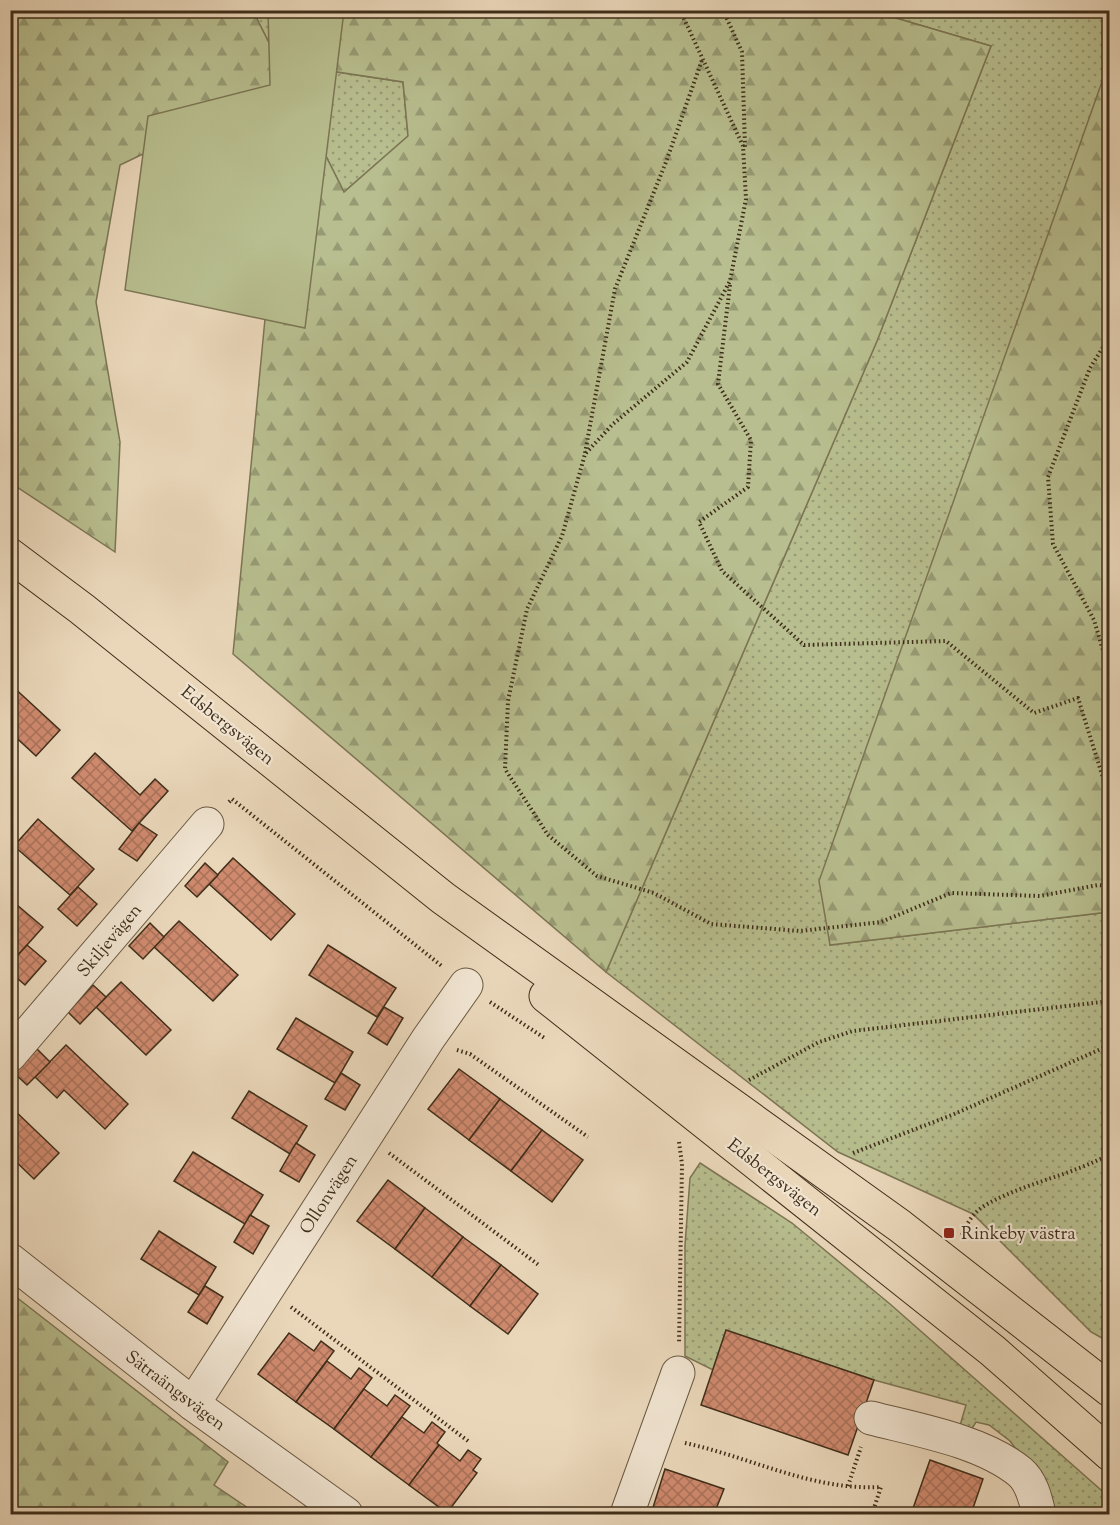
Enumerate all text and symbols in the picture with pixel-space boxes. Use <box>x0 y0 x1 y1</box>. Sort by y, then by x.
street label: Edsbergsvägen <box>174 681 279 773</box>
street label: Skiljevägen <box>72 899 149 984</box>
street label: Edsbergsvägen <box>721 1133 827 1224</box>
street label: Ollonvägen <box>294 1150 365 1240</box>
place label: Rinkeby västra <box>961 1222 1075 1248</box>
marker: Rinkeby västra <box>942 1226 956 1240</box>
street label: Sätraängsvägen <box>119 1345 231 1438</box>

